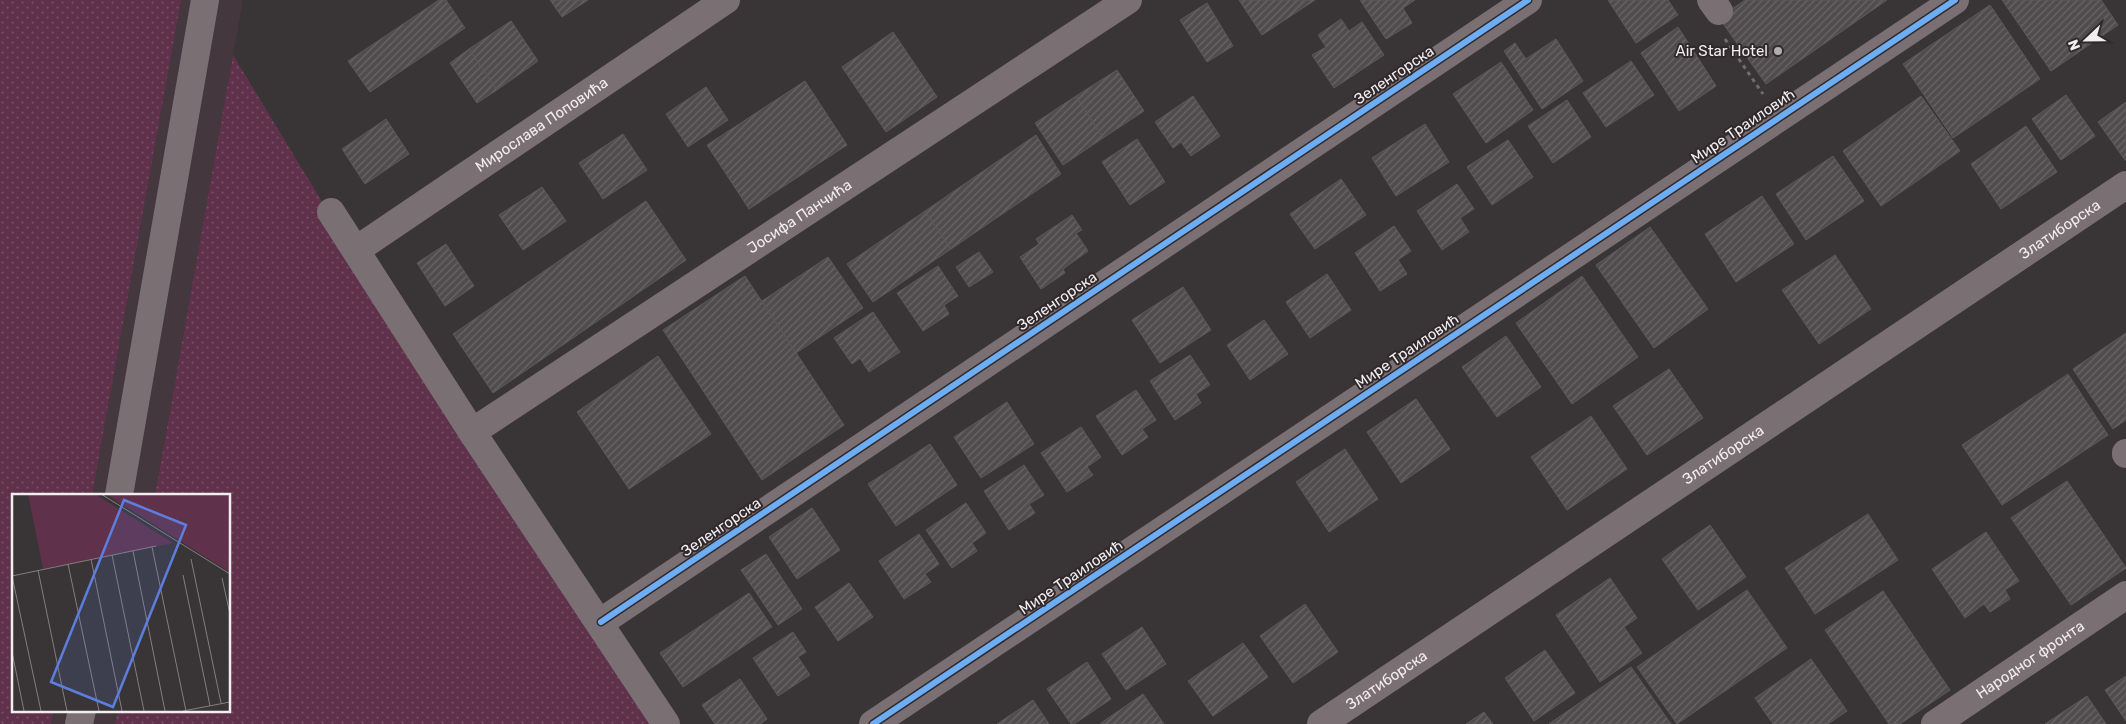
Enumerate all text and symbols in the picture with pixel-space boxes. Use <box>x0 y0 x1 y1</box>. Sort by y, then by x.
north arrow <box>2061 15 2111 65</box>
text: N <box>2065 37 2084 53</box>
street label: Зеленгорска <box>1351 42 1437 108</box>
place label: Air Star Hotel <box>1676 42 1768 60</box>
marker: Air Star Hotel <box>1772 45 1784 57</box>
street label: Мирослава Поповића <box>472 73 611 176</box>
street label: Мире Траиловић <box>1688 85 1798 167</box>
street label: Јосифа Панчића <box>744 176 855 257</box>
street label: Златиборска <box>2016 196 2104 263</box>
street label: Зеленгорска <box>1014 268 1100 334</box>
street label: Мире Траиловић <box>1352 310 1462 392</box>
street label: Златиборска <box>1679 421 1767 488</box>
inset map <box>12 494 230 712</box>
street label: Зеленгорска <box>678 494 764 560</box>
street label: Мире Траиловић <box>1016 536 1126 618</box>
street label: Народног фронта <box>1973 617 2088 703</box>
street label: Златиборска <box>1343 646 1431 714</box>

